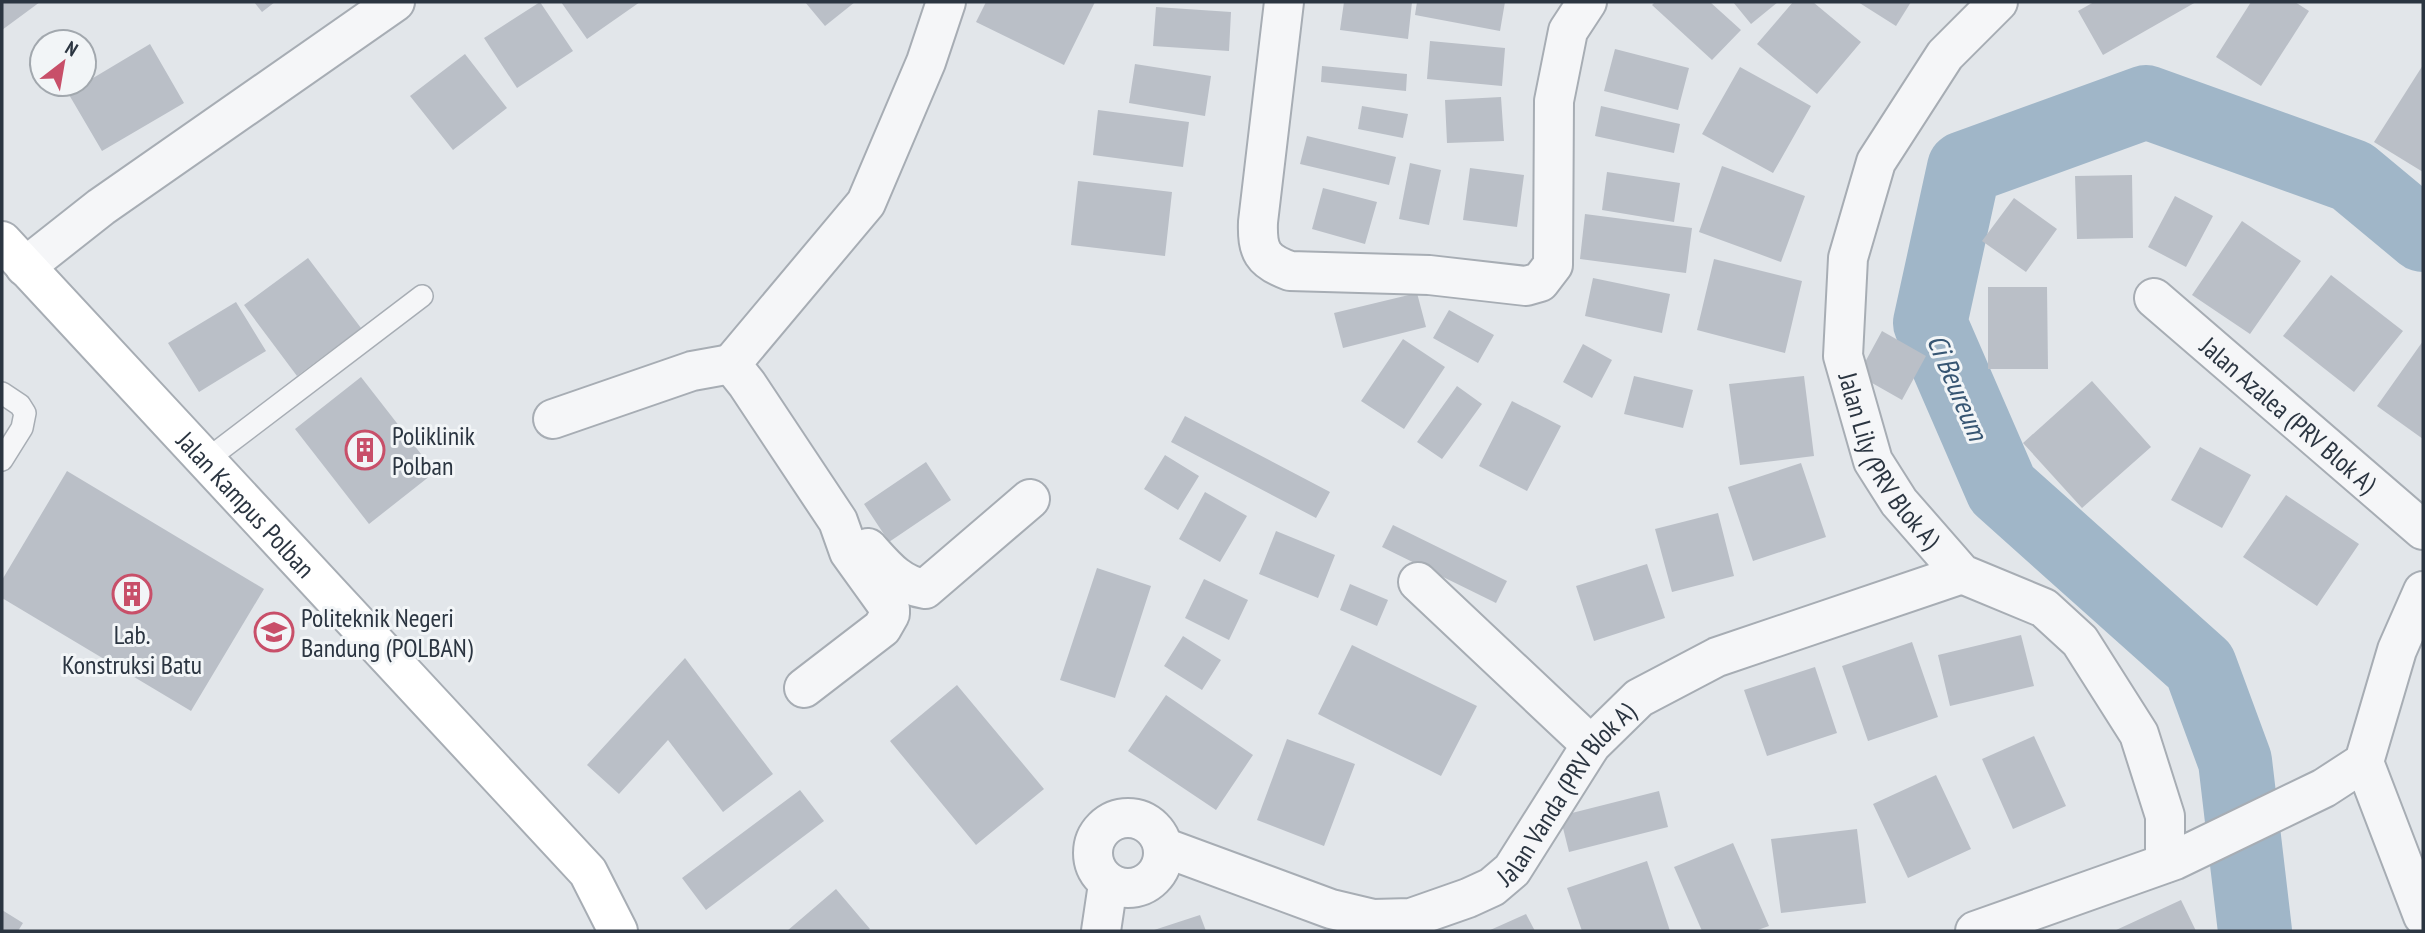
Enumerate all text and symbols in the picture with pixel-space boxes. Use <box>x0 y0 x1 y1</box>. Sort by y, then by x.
north arrow <box>28 28 98 98</box>
text: N <box>61 35 82 61</box>
water label: Ci Beureum <box>1919 329 1997 447</box>
street label: Jalan Azalea (PRV Blok A) <box>2193 329 2384 499</box>
street label: Jalan Lily (PRV Blok A) <box>1832 368 1948 555</box>
place label: Poliklinik Polban <box>392 419 475 482</box>
street label: Jalan Kampus Polban <box>170 423 322 584</box>
building icon: Poliklinik Polban <box>344 429 386 471</box>
building icon: Lab. Konstruksi Batu <box>111 573 153 615</box>
place label: Politeknik Negeri Bandung (POLBAN) <box>301 601 473 664</box>
school or university icon: Politeknik Negeri Bandung (POLBAN) <box>253 611 295 653</box>
place label: Lab. Konstruksi Batu <box>62 618 202 681</box>
street label: Jalan Vanda (PRV Blok A) <box>1489 695 1642 893</box>

